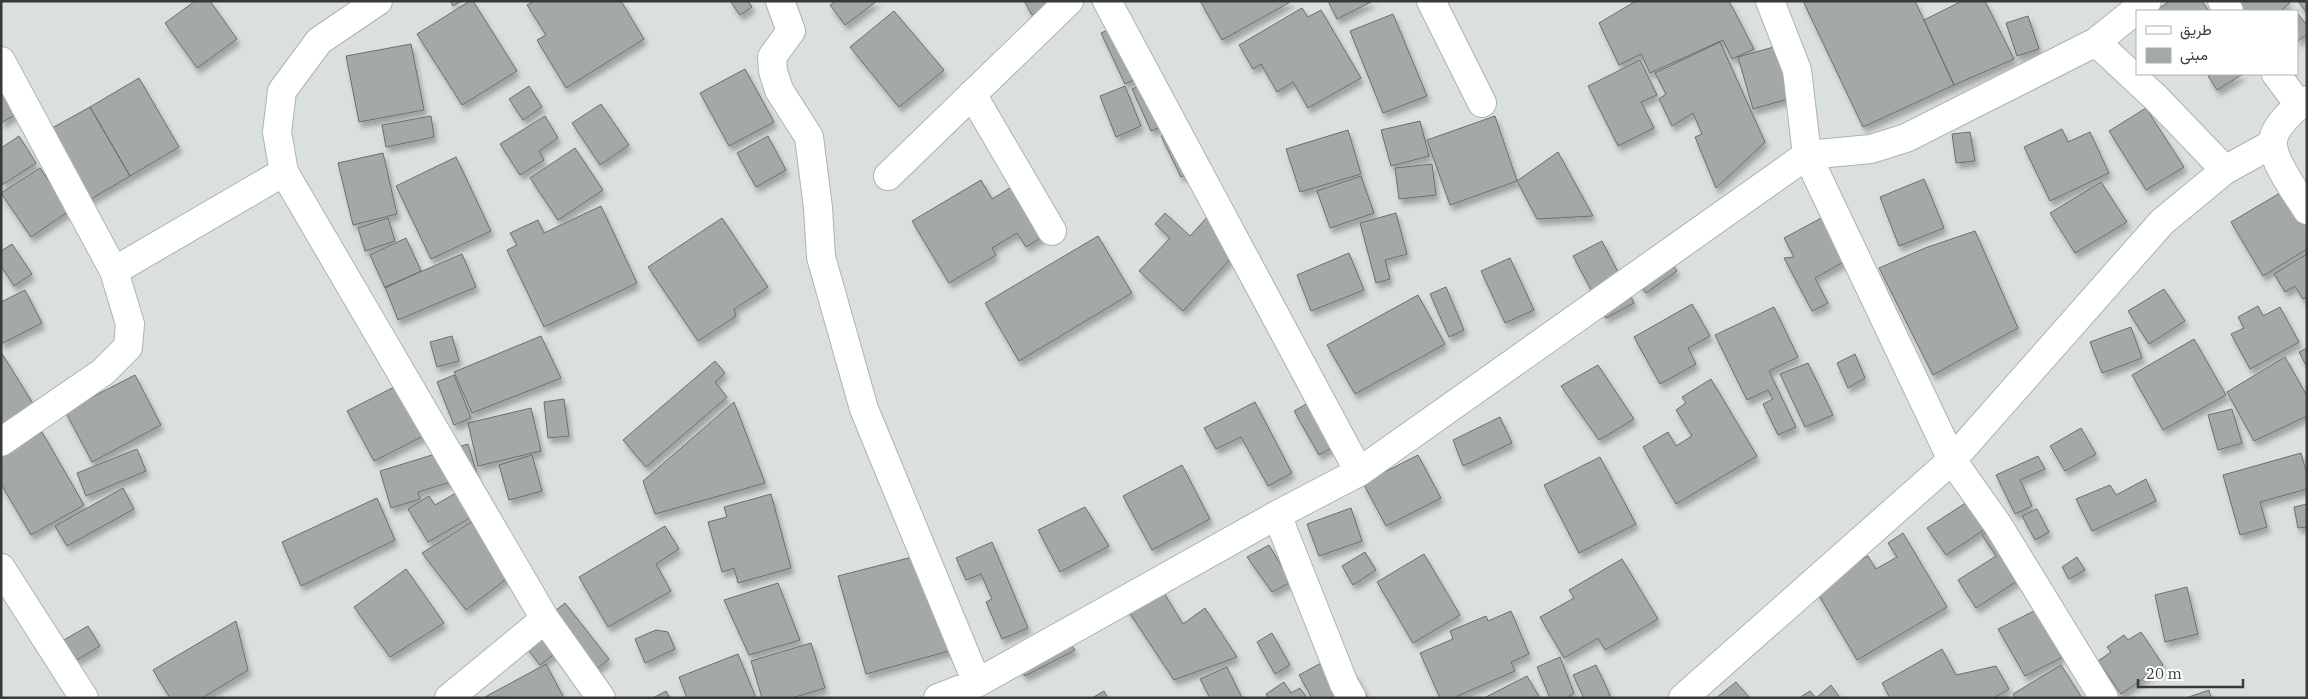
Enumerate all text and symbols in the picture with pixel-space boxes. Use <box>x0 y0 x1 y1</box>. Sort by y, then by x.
legend <box>2136 10 2298 75</box>
text: طريق <box>2180 20 2212 40</box>
text: مبنى <box>2180 45 2208 65</box>
scale bar <box>2138 656 2243 688</box>
text: 20 m <box>2146 664 2182 683</box>

